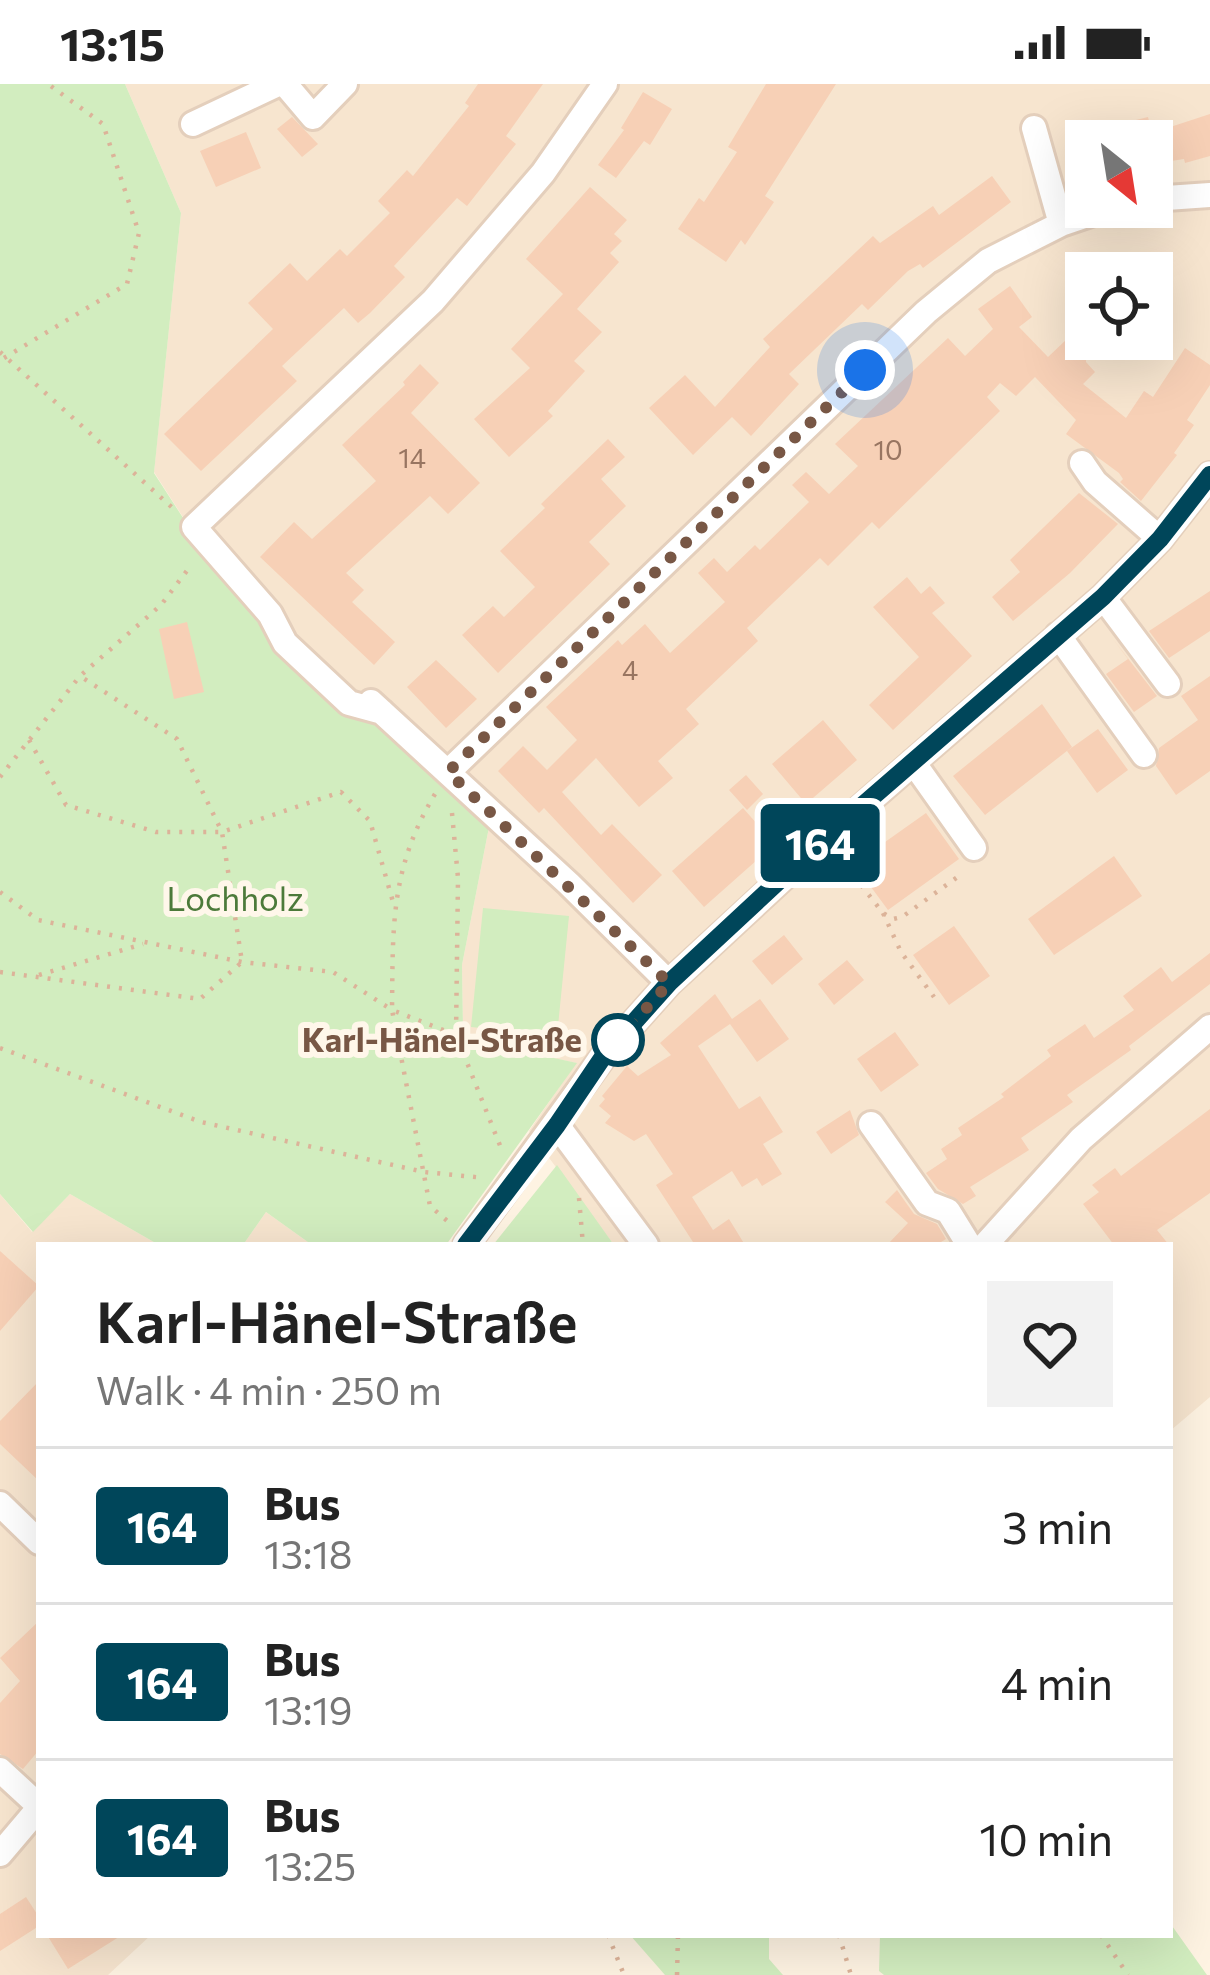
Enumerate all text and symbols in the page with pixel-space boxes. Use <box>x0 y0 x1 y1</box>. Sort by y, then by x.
text: 13:15 <box>60 15 165 70</box>
north arrow <box>1065 120 1173 228</box>
map controls <box>1065 120 1173 360</box>
button: locate <box>1065 252 1173 360</box>
your location <box>835 340 895 400</box>
house number: 10 <box>873 433 903 466</box>
house number: 14 <box>398 441 426 474</box>
house number: 4 <box>622 653 638 686</box>
line badge: 164 <box>751 804 889 882</box>
text: 164 <box>785 817 855 869</box>
park label: Lochholz <box>166 877 304 918</box>
marker: Karl-Hänel-Straße <box>593 1015 643 1065</box>
place label: Karl-Hänel-Straße <box>302 1018 582 1059</box>
button: heart <box>987 1281 1113 1407</box>
text: Karl-Hänel-Straße <box>96 1285 578 1355</box>
text: Walk · 4 min · 250 m <box>96 1365 442 1413</box>
text: Bus <box>264 1474 340 1529</box>
text: 3 min <box>1002 1498 1113 1553</box>
text: 164 <box>127 1500 197 1552</box>
text: 13:18 <box>264 1529 352 1577</box>
text: Bus <box>264 1630 340 1685</box>
text: 4 min <box>1001 1654 1113 1709</box>
text: 164 <box>127 1656 197 1708</box>
text: 13:19 <box>264 1685 352 1733</box>
text: Bus <box>264 1786 340 1841</box>
text: 10 min <box>979 1810 1113 1865</box>
text: 164 <box>127 1812 197 1864</box>
text: 13:25 <box>264 1841 356 1889</box>

